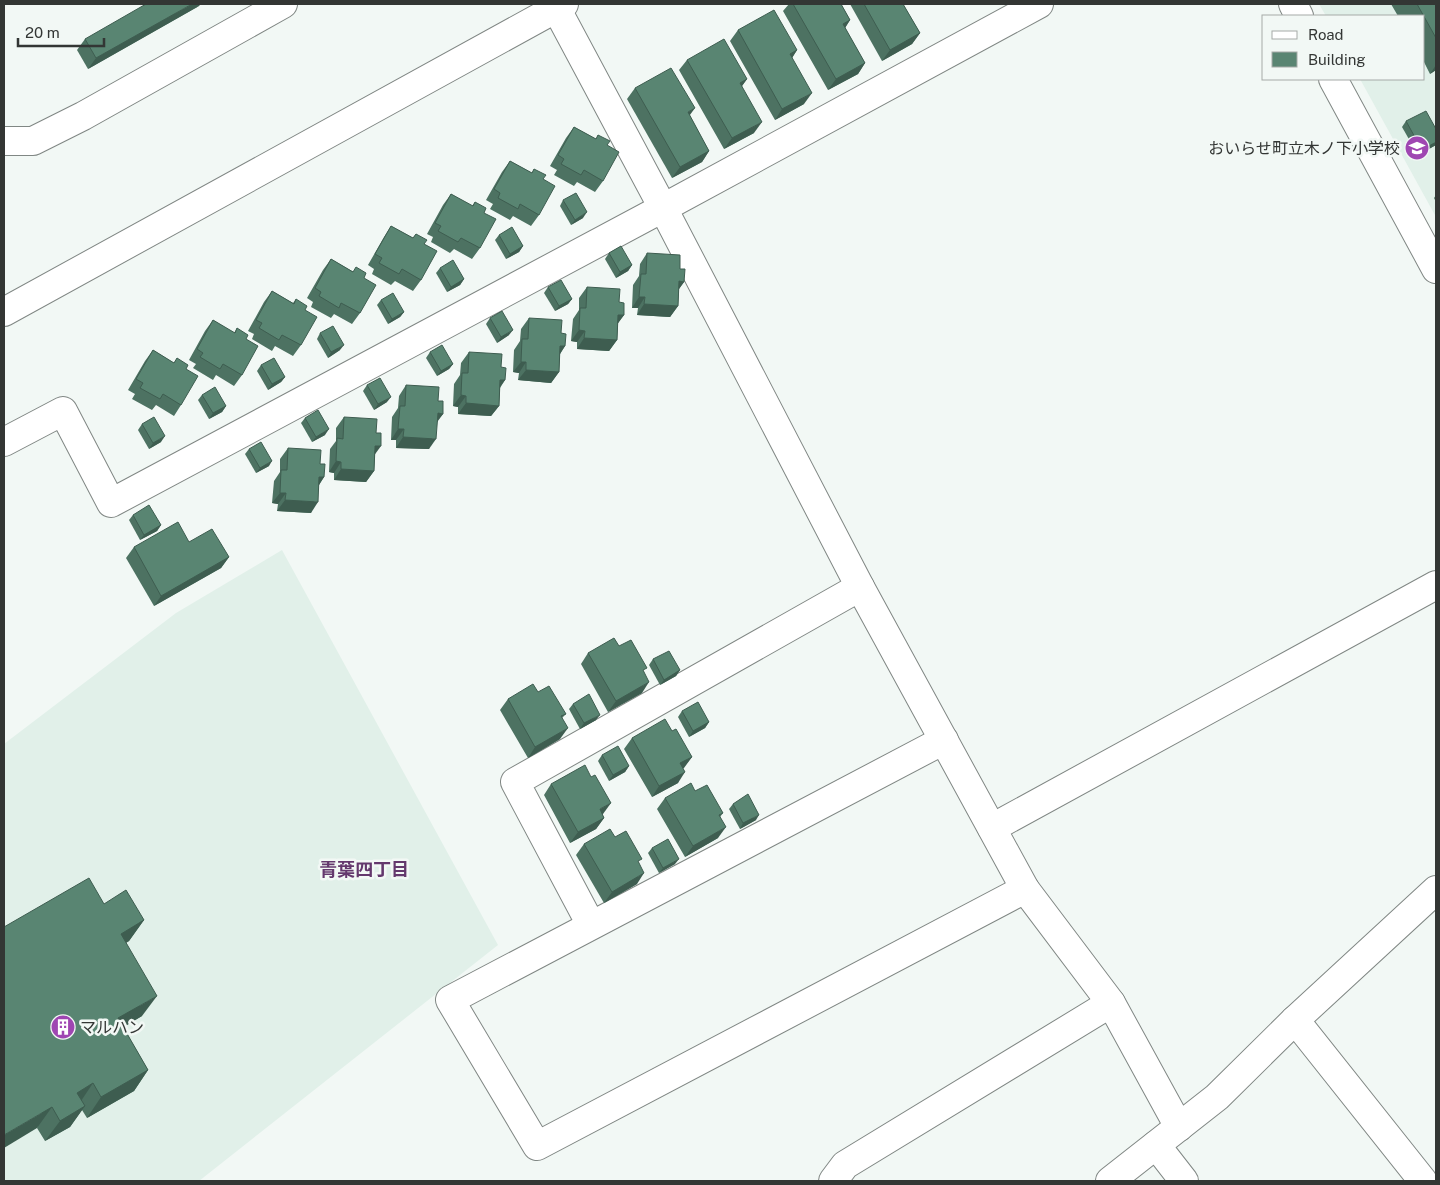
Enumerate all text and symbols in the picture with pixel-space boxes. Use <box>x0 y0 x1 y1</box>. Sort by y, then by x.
scale bar <box>18 15 104 47</box>
legend <box>1262 15 1425 80</box>
text: 20 m <box>25 24 60 41</box>
text: Road <box>1308 26 1344 43</box>
text: Building <box>1308 51 1366 68</box>
school or university icon: おいらせ町立木ノ下小学校 <box>1404 135 1430 161</box>
place label: おいらせ町立木ノ下小学校 <box>1208 139 1400 158</box>
district label: 青葉四丁目 <box>319 859 409 880</box>
building icon: マルハン <box>50 1014 76 1040</box>
place label: マルハン <box>80 1018 144 1037</box>

